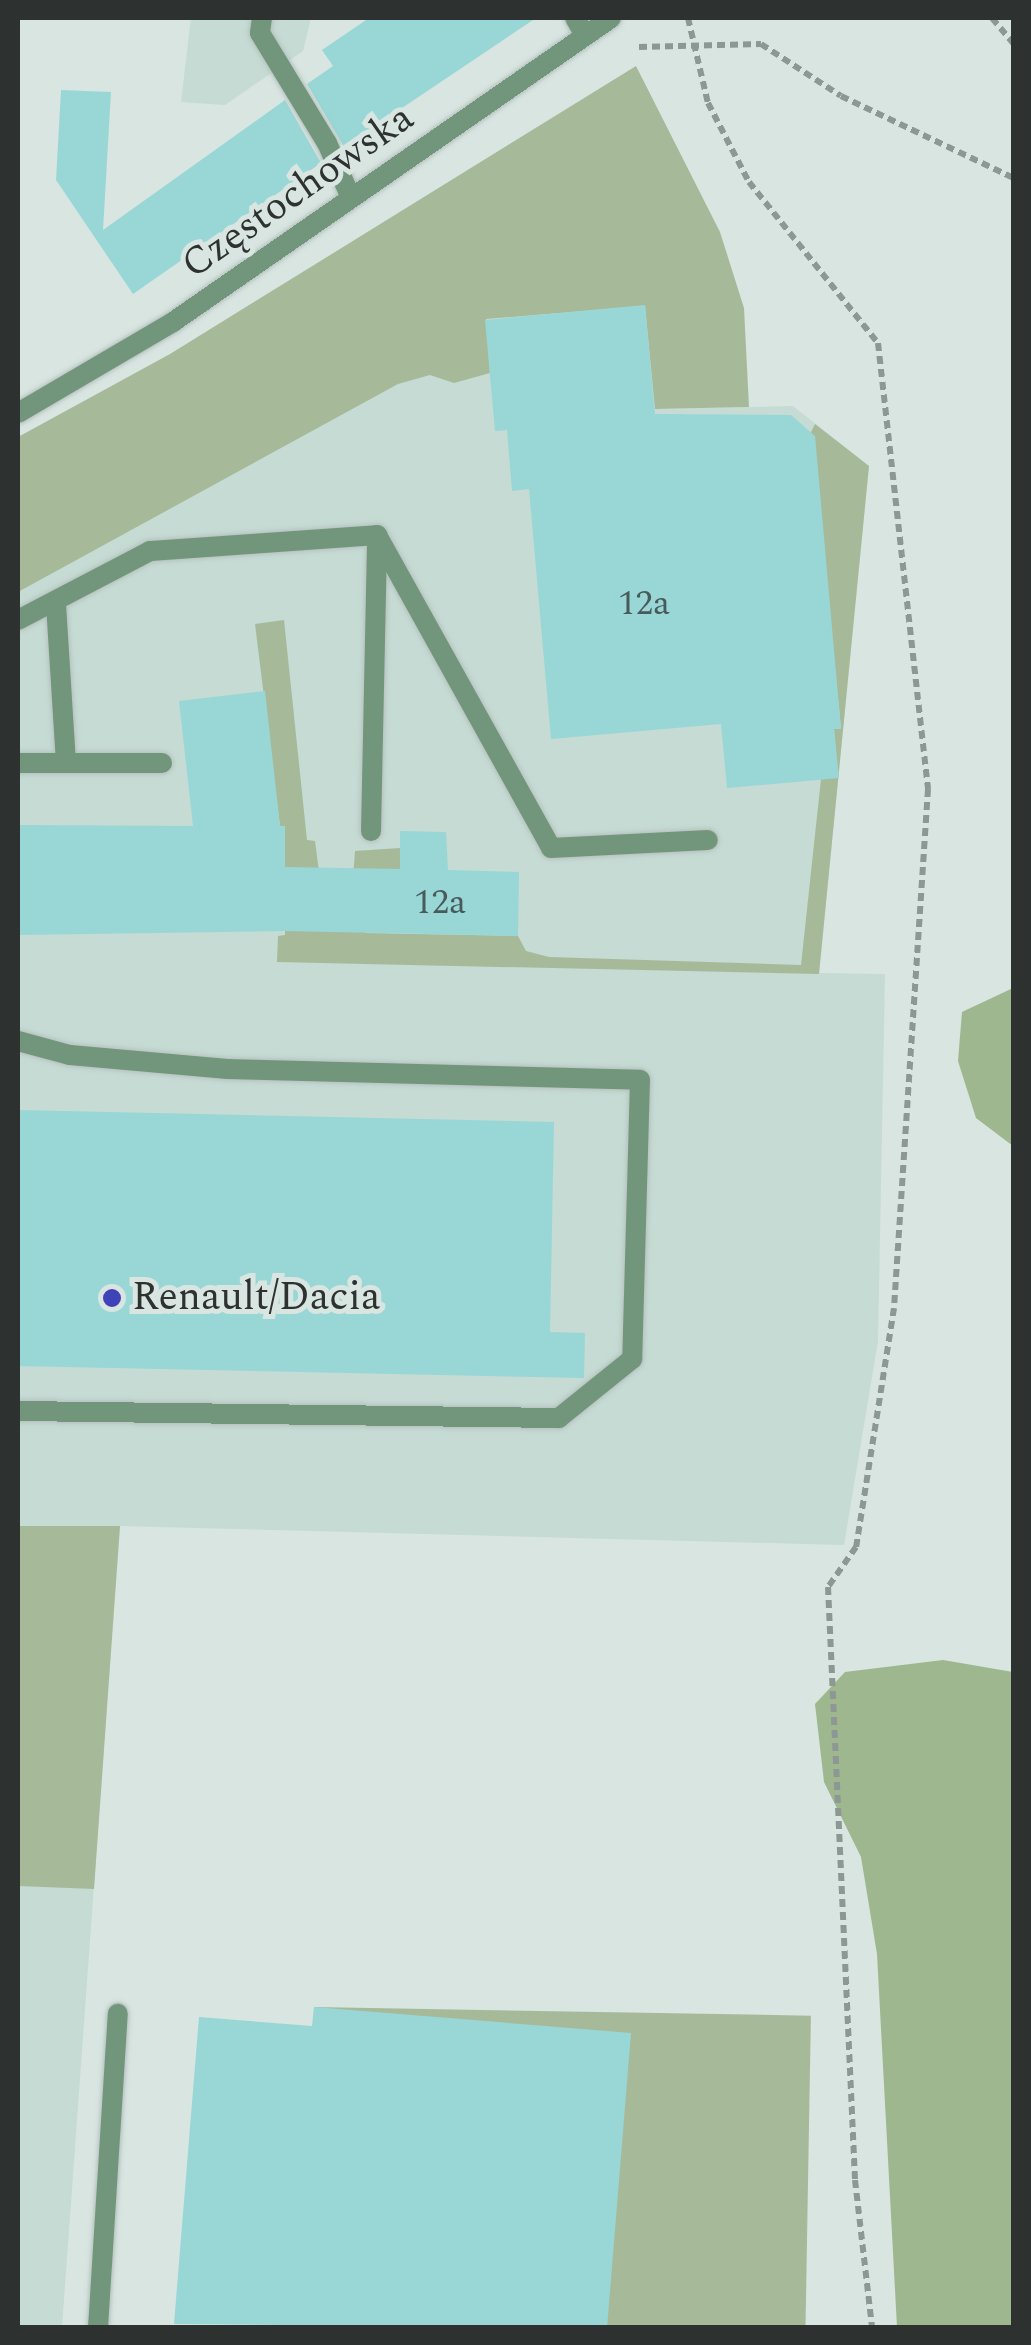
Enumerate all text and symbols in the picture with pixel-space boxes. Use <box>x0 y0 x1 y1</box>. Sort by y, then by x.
street label: Częstochowska <box>173 94 423 290</box>
house number: 12a <box>618 583 670 625</box>
house number: 12a <box>414 882 466 924</box>
place label: Renault/Dacia <box>132 1274 381 1322</box>
marker: Renault/Dacia <box>101 1287 123 1309</box>

